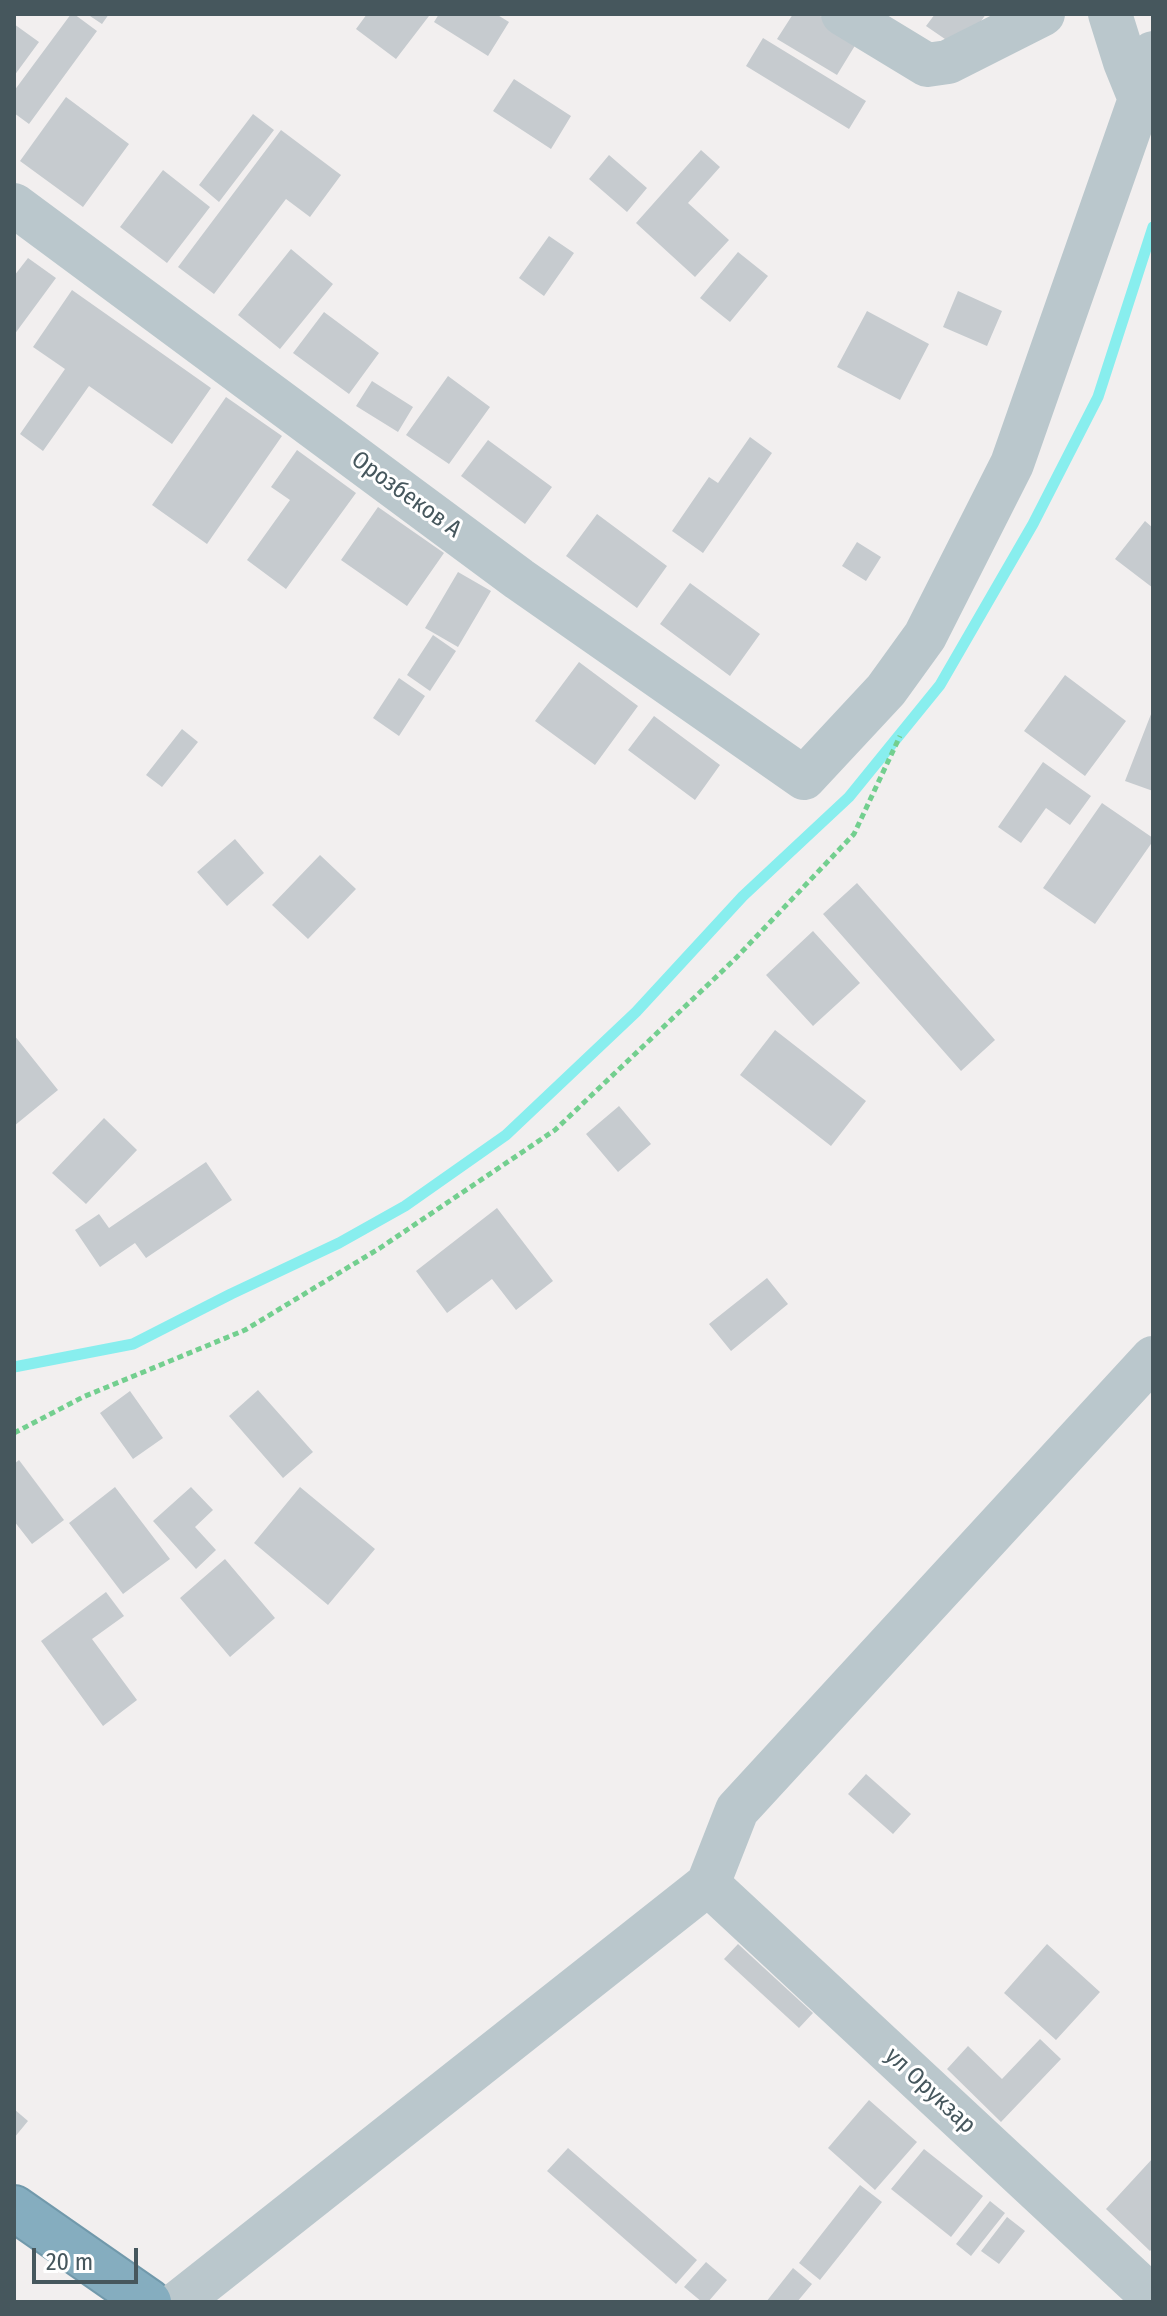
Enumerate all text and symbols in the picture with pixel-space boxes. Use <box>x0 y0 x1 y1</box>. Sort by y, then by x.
street label: Орозбеков А <box>345 445 467 545</box>
street label: ул Орукзар <box>879 2042 981 2140</box>
scale bar <box>36 2232 142 2282</box>
text: 20 m <box>46 2248 93 2276</box>

